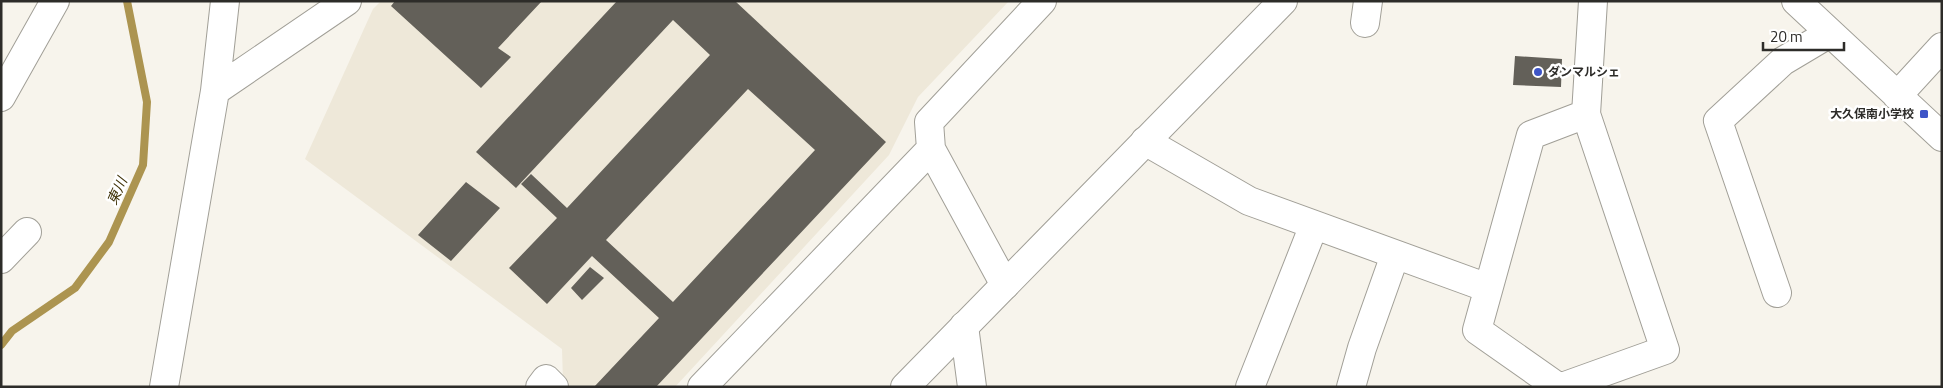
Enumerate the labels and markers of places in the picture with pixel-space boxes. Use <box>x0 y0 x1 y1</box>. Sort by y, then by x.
place label: ダンマルシェ <box>1548 62 1620 81</box>
marker: ダンマルシェ <box>1532 66 1544 78</box>
place label: 大久保南小学校 <box>1830 104 1914 123</box>
marker: 大久保南小学校 <box>1918 108 1930 120</box>

